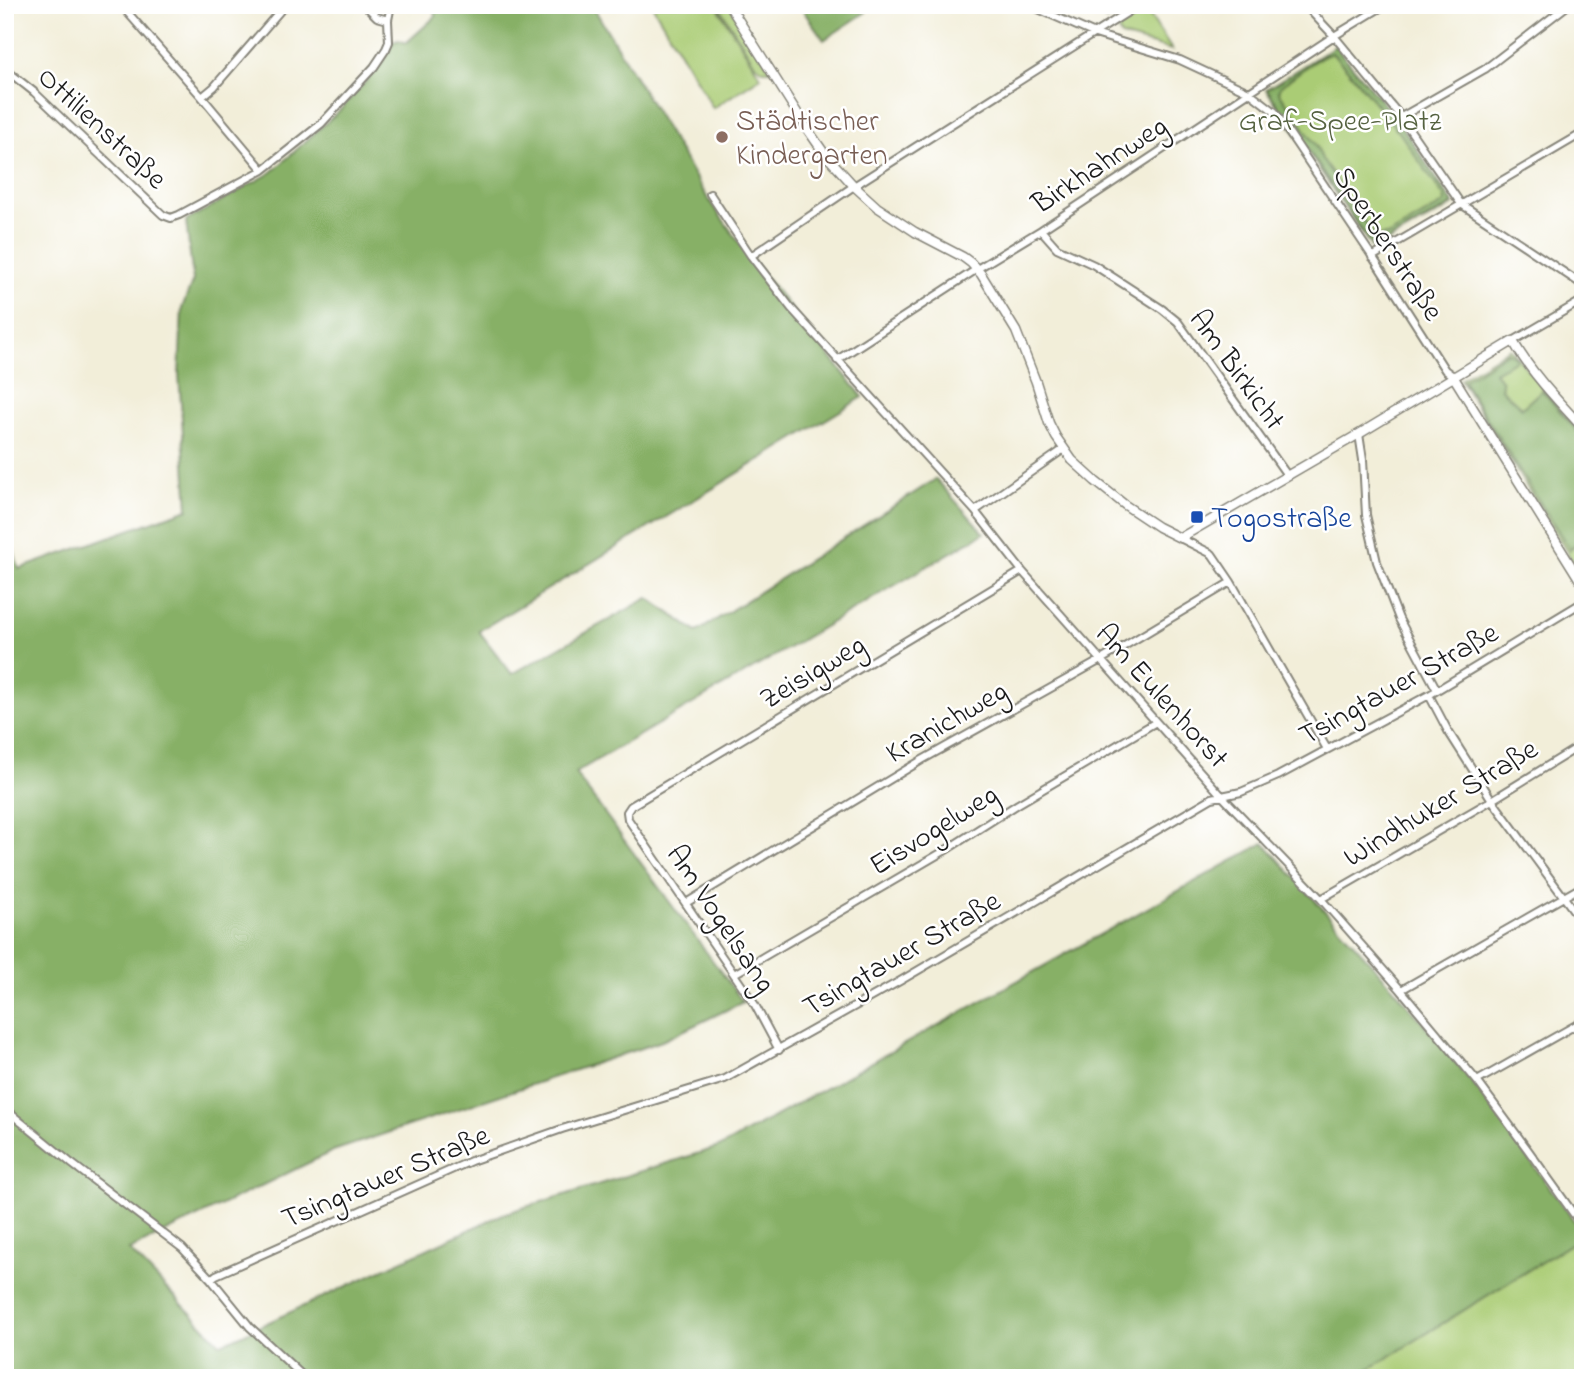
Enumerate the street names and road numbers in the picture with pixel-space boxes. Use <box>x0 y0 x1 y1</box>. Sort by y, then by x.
street label: Ottilienstraße <box>26 57 176 202</box>
street label: Birkhahnweg <box>1023 106 1177 227</box>
street label: Sperberstraße <box>1320 158 1453 331</box>
street label: Am Birkicht <box>1177 301 1295 440</box>
street label: Tsingtauer Straße <box>1292 612 1508 759</box>
street label: Am Eulenhorst <box>1083 615 1238 779</box>
street label: Zeisigweg <box>752 625 875 722</box>
street label: Kranichweg <box>878 671 1017 776</box>
street label: Windhuker Straße <box>1336 729 1548 880</box>
street label: Eisvogelweg <box>862 775 1008 889</box>
street label: Am Vogelsang <box>654 837 785 1003</box>
street label: Tsingtauer Straße <box>795 881 1010 1030</box>
street label: Tsingtauer Straße <box>275 1115 498 1242</box>

